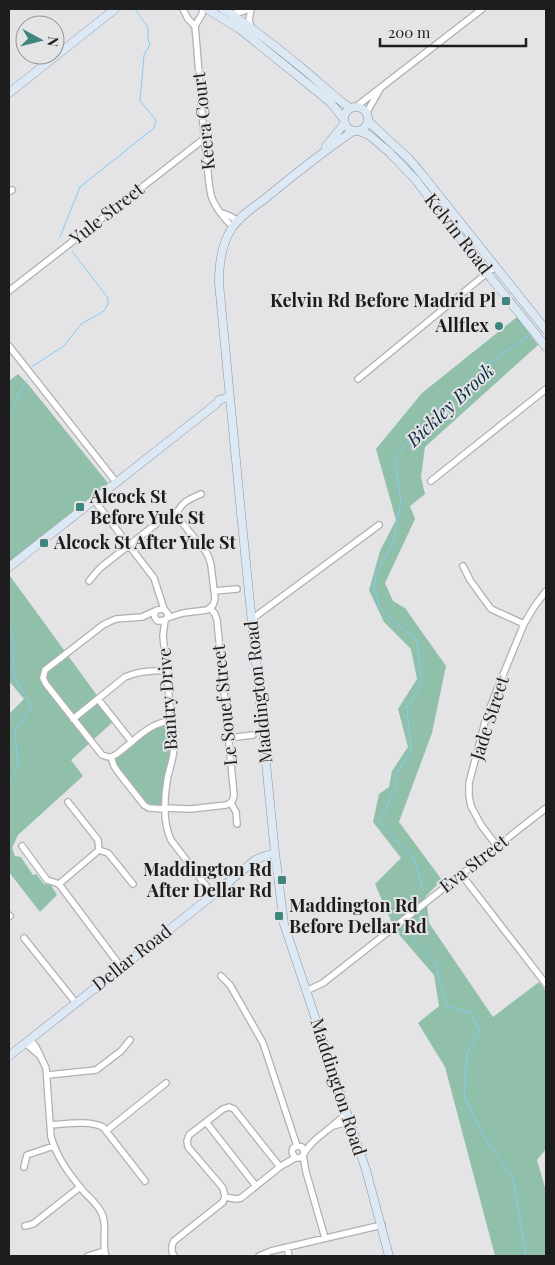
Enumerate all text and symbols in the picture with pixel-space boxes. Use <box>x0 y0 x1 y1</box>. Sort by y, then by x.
north arrow <box>15 15 65 65</box>
scale bar <box>380 15 526 47</box>
text: 200 m <box>388 22 431 42</box>
text: N <box>43 35 63 48</box>
street label: Keera Court <box>186 70 220 171</box>
street label: Yule Street <box>64 176 149 250</box>
street label: Kelvin Road <box>420 188 498 279</box>
place label: Kelvin Rd Before Madrid Pl <box>270 288 496 312</box>
marker: Kelvin Rd Before Madrid Pl <box>500 295 512 307</box>
place label: Allflex <box>435 313 489 337</box>
marker: Allflex <box>493 320 505 332</box>
water label: Bickley Brook <box>399 357 499 452</box>
place label: Alcock St Before Yule St <box>89 484 205 529</box>
marker: Alcock St Before Yule St <box>74 501 86 513</box>
place label: Alcock St After Yule St <box>53 530 237 554</box>
marker: Alcock St After Yule St <box>38 537 50 549</box>
street label: Maddington Road <box>239 619 277 765</box>
street label: Le Souef Street <box>206 643 242 767</box>
street label: Bantry Drive <box>151 647 183 751</box>
street label: Jade Street <box>464 672 514 764</box>
street label: Eva Street <box>434 828 513 898</box>
place label: Maddington Rd After Dellar Rd <box>143 857 272 902</box>
marker: Maddington Rd After Dellar Rd <box>276 874 288 886</box>
place label: Maddington Rd Before Dellar Rd <box>289 893 427 938</box>
marker: Maddington Rd Before Dellar Rd <box>273 910 285 922</box>
street label: Dellar Road <box>87 918 176 996</box>
street label: Maddington Road <box>305 1015 373 1159</box>

